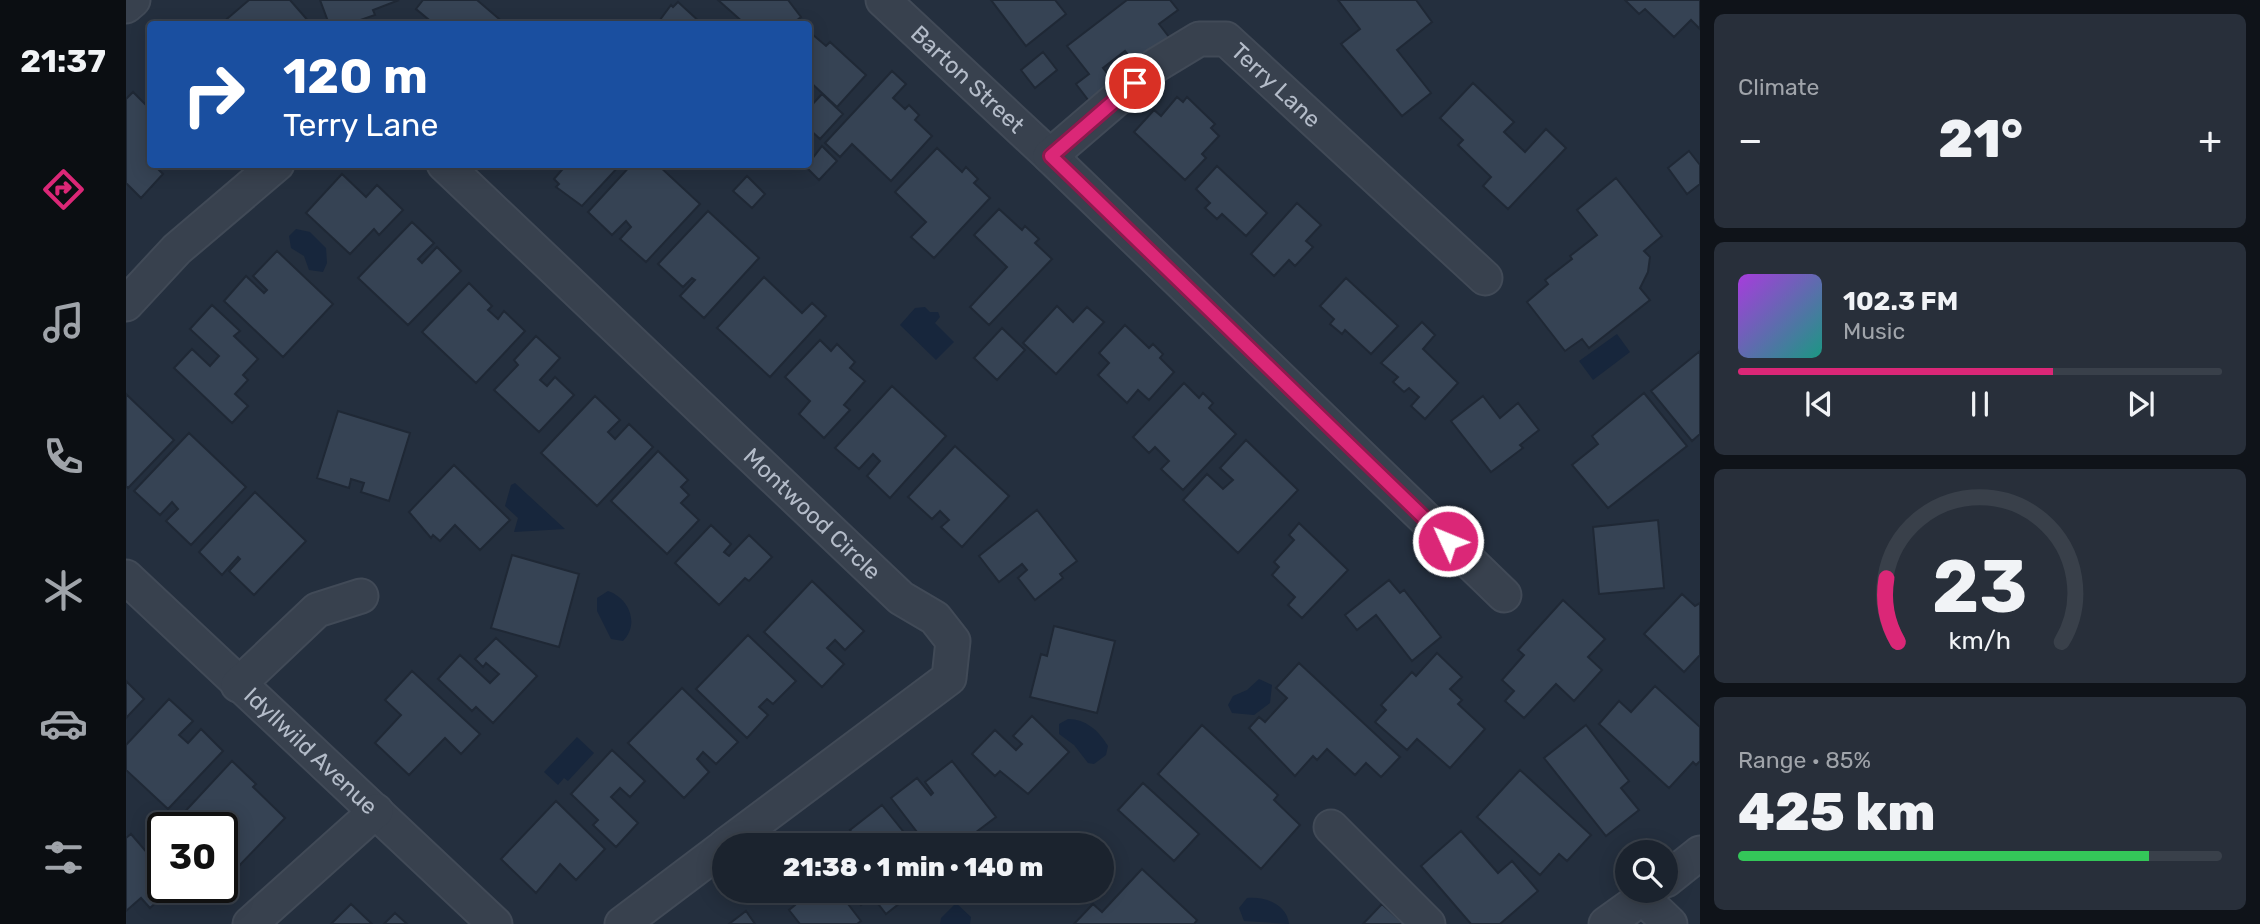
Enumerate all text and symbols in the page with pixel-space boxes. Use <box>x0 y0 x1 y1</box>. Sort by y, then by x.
street label: Barton Street <box>905 19 1030 139</box>
street label: Terry Lane <box>1225 37 1327 133</box>
text: 21:37 <box>20 42 106 80</box>
text: 120 m <box>283 47 428 105</box>
icon: right <box>168 49 259 140</box>
pin <box>1105 53 1165 113</box>
icon: arrive <box>1116 64 1154 102</box>
text: Climate <box>1738 73 1819 101</box>
text: Terry Lane <box>283 106 438 144</box>
text: 21° <box>1938 108 2023 170</box>
text: − <box>1738 117 1763 163</box>
text: + <box>2198 117 2222 163</box>
icon: directions <box>39 165 88 214</box>
text: 102.3 FM <box>1843 286 1958 317</box>
icon: music <box>39 298 88 347</box>
text: Music <box>1843 317 1905 345</box>
icon: previous <box>1800 385 1838 423</box>
icon: pause <box>1961 385 1999 423</box>
icon: next <box>2122 385 2160 423</box>
icon: phone <box>39 432 88 481</box>
street label: Montwood Circle <box>738 442 887 586</box>
position arrow <box>1411 504 1485 578</box>
text: 23 <box>1932 544 2028 630</box>
icon: climate <box>39 566 88 615</box>
text: km/h <box>1949 626 2011 655</box>
street label: Idyllwild Avenue <box>238 682 384 820</box>
icon: car <box>39 699 88 748</box>
text: Range · 85% <box>1738 746 1871 774</box>
text: 425 km <box>1738 781 1935 843</box>
speed limit sign: 30 <box>147 812 238 903</box>
icon: filters <box>39 833 88 882</box>
map controls <box>1615 840 1678 903</box>
button: search <box>1615 840 1678 903</box>
text: 21:38 · 1 min · 140 m <box>783 852 1043 883</box>

